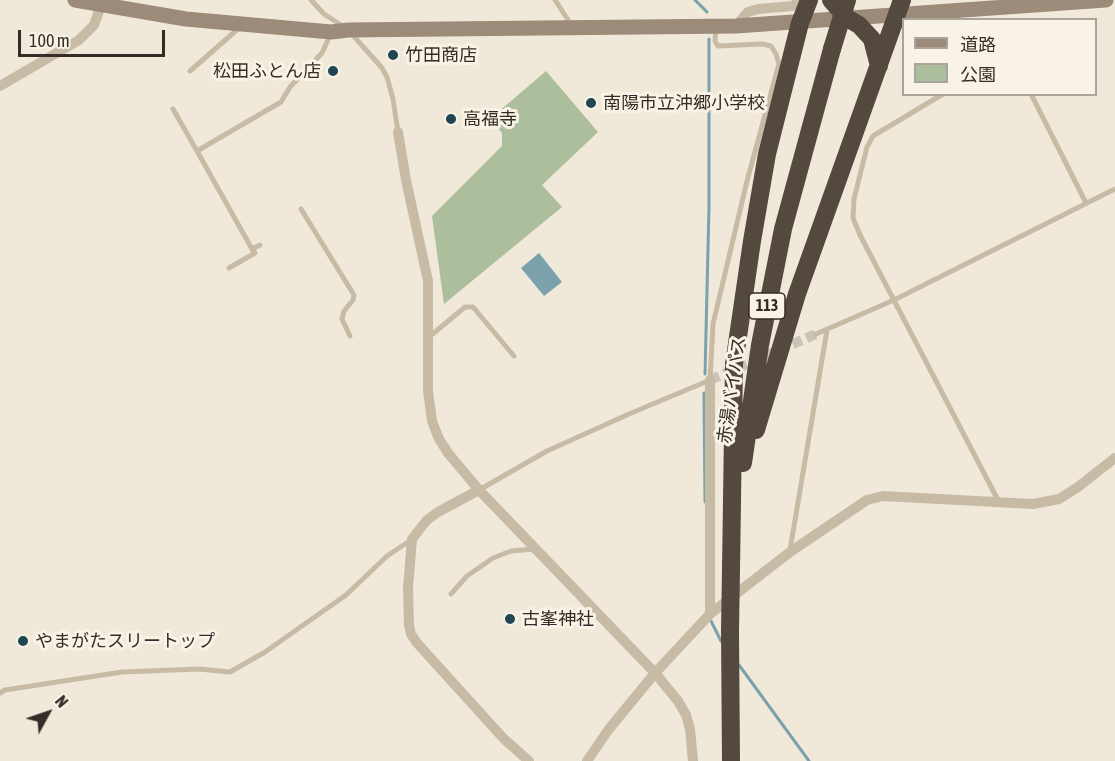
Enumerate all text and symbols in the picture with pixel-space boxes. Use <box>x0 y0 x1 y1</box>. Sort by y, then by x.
scale bar <box>21 18 168 56</box>
legend <box>902 18 1097 96</box>
text: 100 m <box>29 30 70 51</box>
text: 道路 <box>960 34 996 55</box>
place label: 竹田商店 <box>405 44 477 66</box>
marker: 竹田商店 <box>386 48 400 62</box>
place label: 松田ふとん店 <box>213 60 321 82</box>
marker: 松田ふとん店 <box>326 64 340 78</box>
text: 公園 <box>960 64 996 85</box>
place label: 南陽市立沖郷小学校 <box>603 92 765 114</box>
marker: 南陽市立沖郷小学校 <box>584 96 598 110</box>
place label: 高福寺 <box>463 108 517 130</box>
marker: 高福寺 <box>444 112 458 126</box>
road number: 113 <box>749 293 785 319</box>
street label: 赤湯バイパス <box>714 335 750 445</box>
place label: 古峯神社 <box>522 608 594 630</box>
marker: 古峯神社 <box>503 612 517 626</box>
place label: やまがたスリートップ <box>35 630 215 652</box>
marker: やまがたスリートップ <box>16 634 30 648</box>
north arrow <box>18 683 78 743</box>
text: N <box>52 692 72 711</box>

